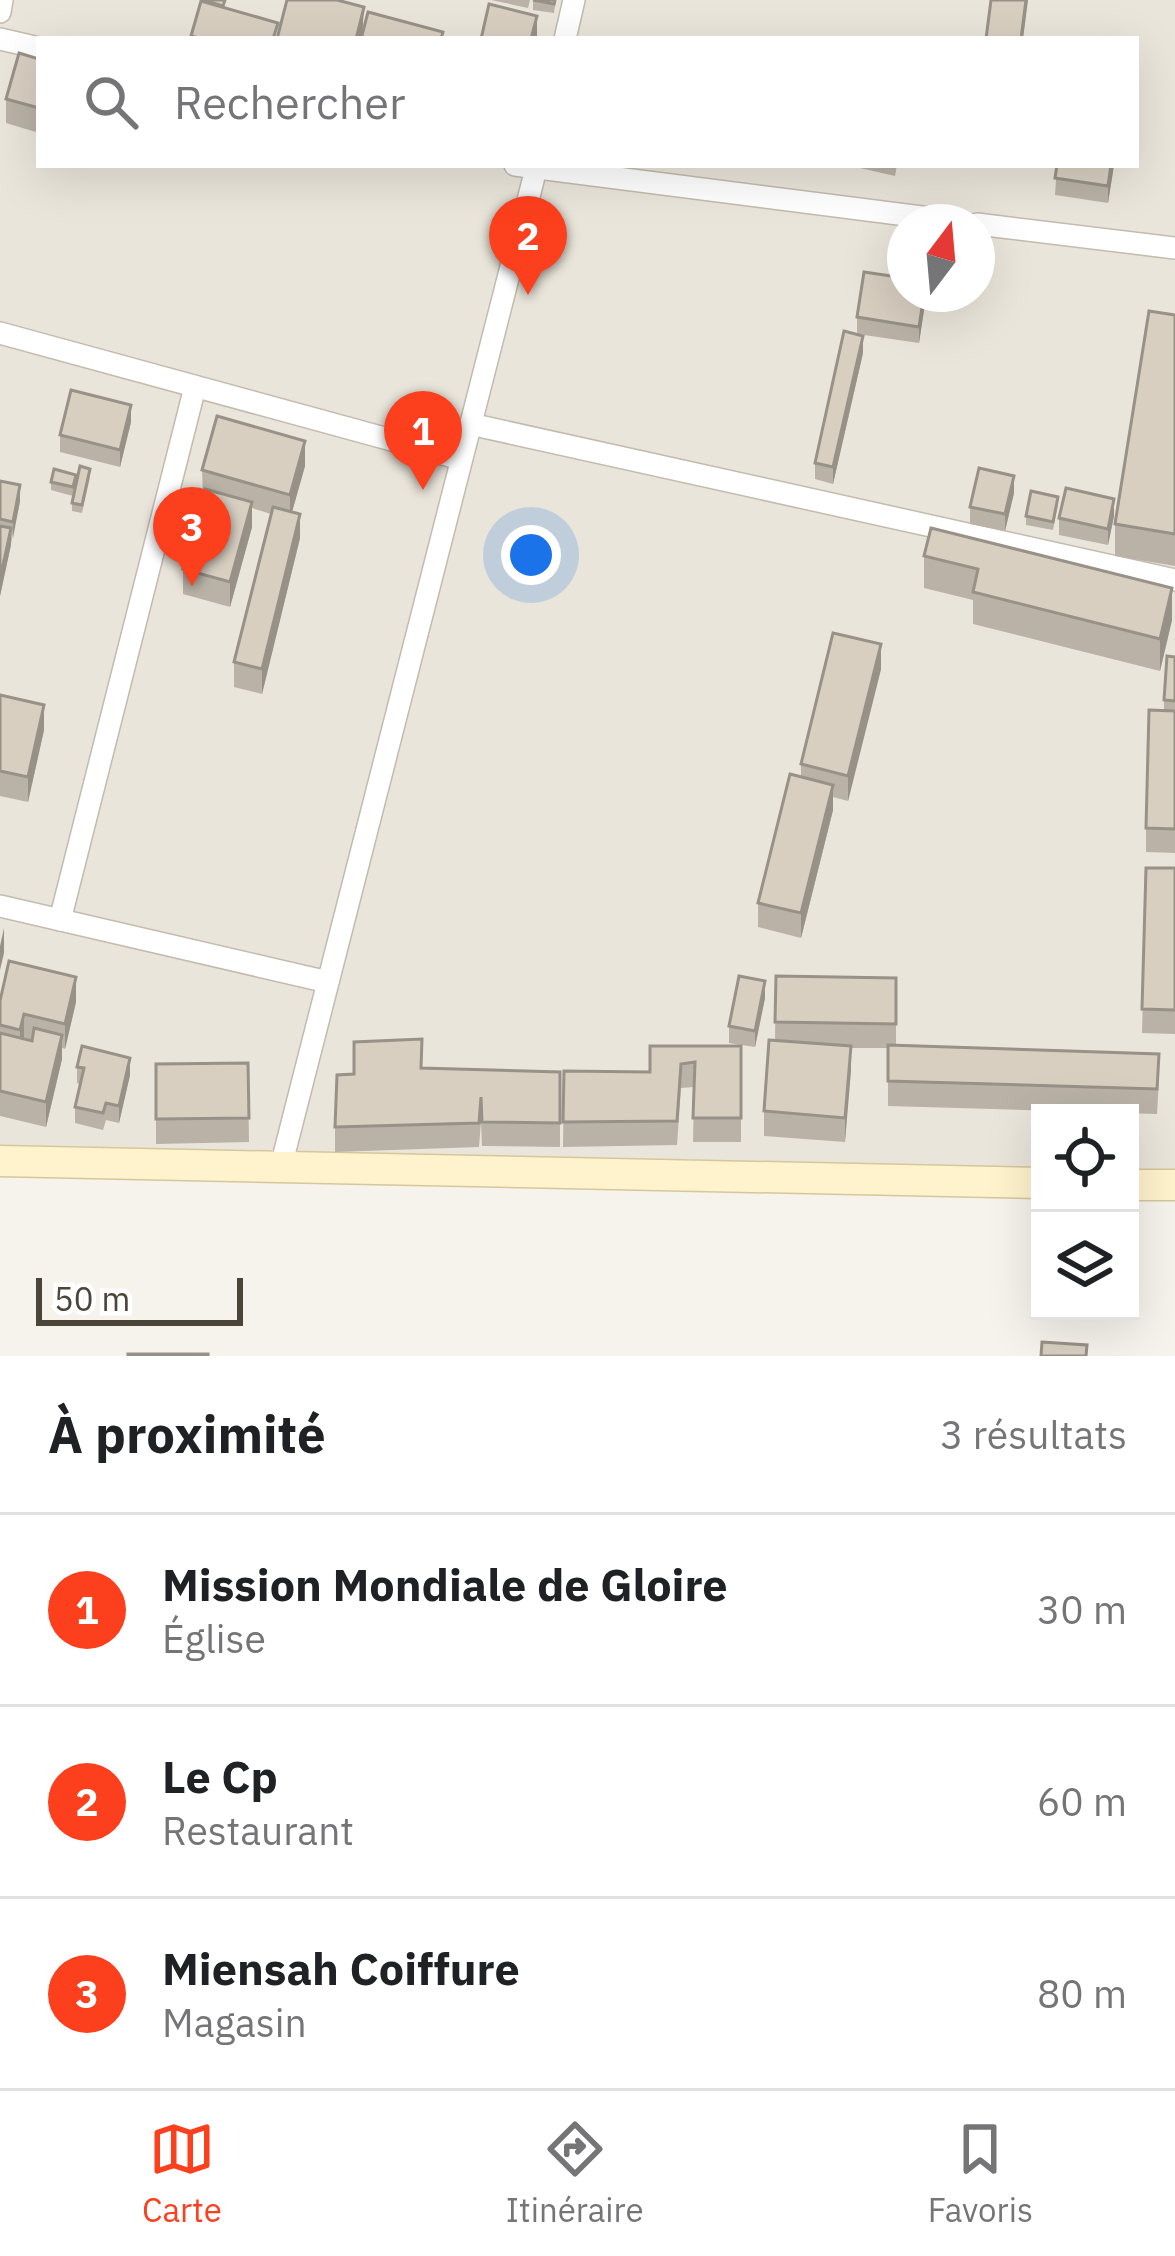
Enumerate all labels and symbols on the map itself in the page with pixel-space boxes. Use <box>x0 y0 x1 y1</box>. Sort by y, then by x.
pin: 2 <box>489 196 567 295</box>
north arrow <box>887 204 995 312</box>
pin: 1 <box>384 391 462 490</box>
pin: 3 <box>153 487 231 586</box>
your location <box>501 525 561 585</box>
scale bar <box>36 1272 243 1325</box>

